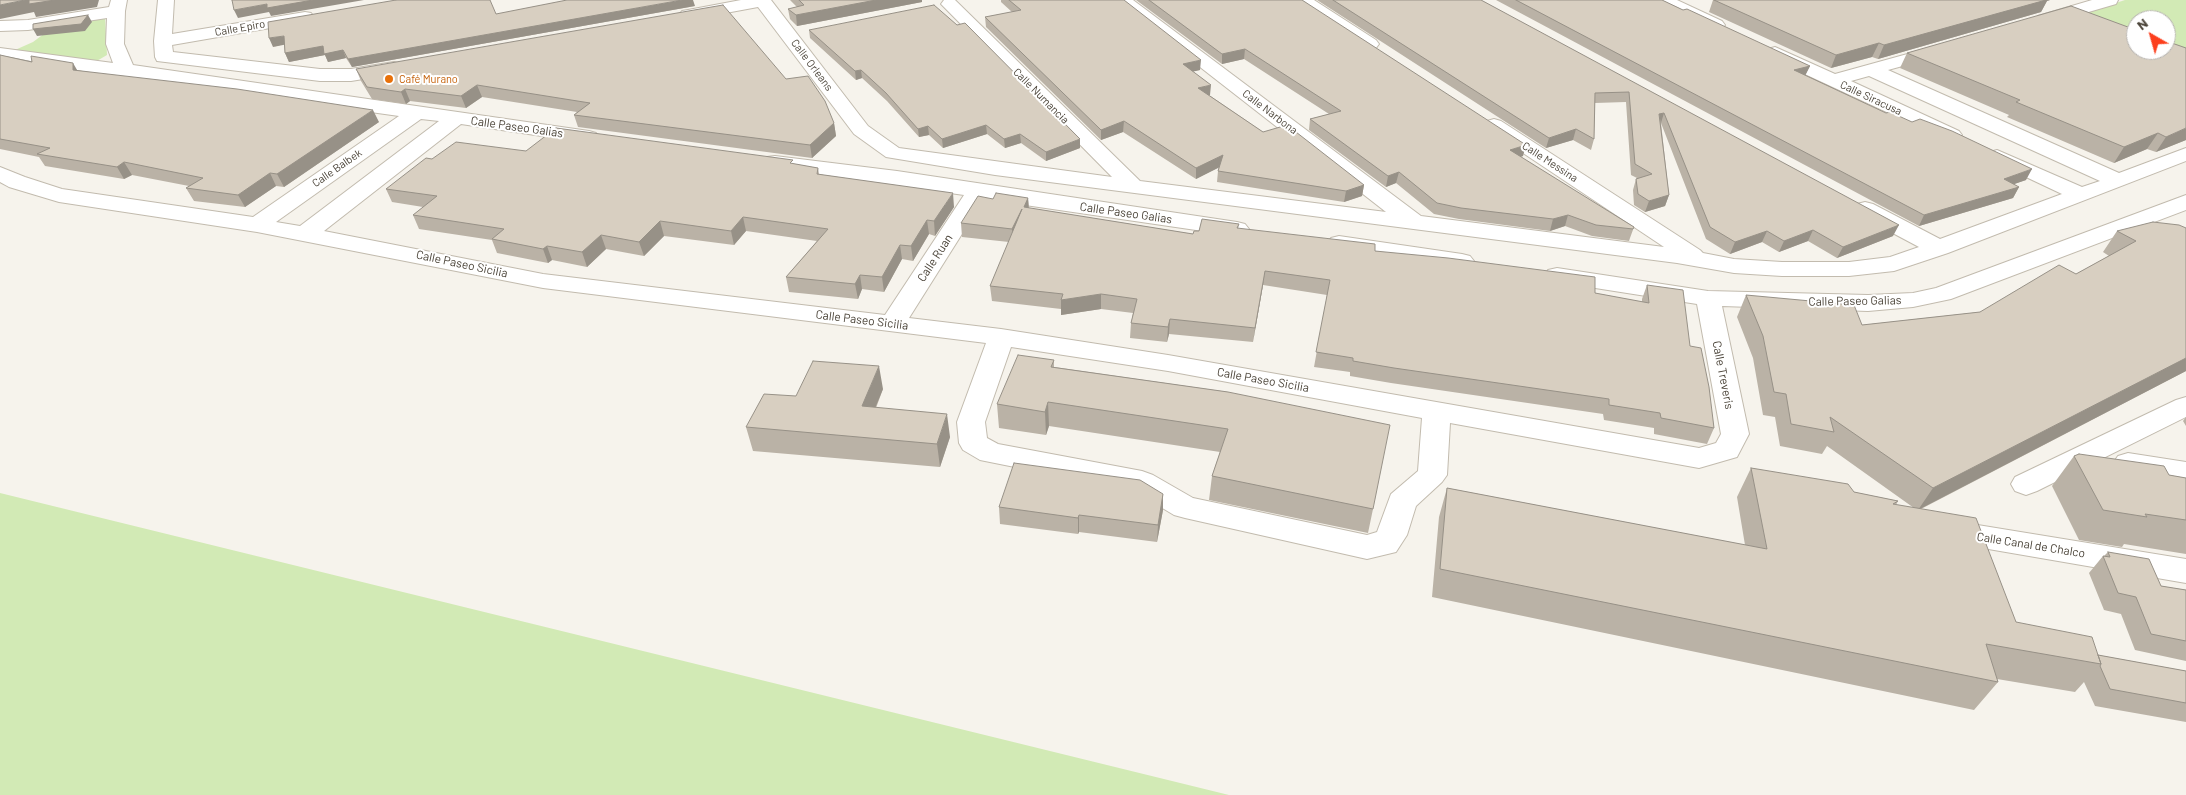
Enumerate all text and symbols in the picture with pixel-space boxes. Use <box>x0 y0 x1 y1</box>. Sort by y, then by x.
north arrow <box>2126 10 2176 60</box>
text: N <box>2133 14 2151 33</box>
street label: Calle Epiro <box>214 17 266 39</box>
street label: Calle Orleans <box>788 37 836 93</box>
street label: Calle Numancia <box>1010 65 1072 127</box>
place label: Café Murano <box>399 72 458 86</box>
marker: Café Murano <box>383 73 395 85</box>
street label: Calle Siracusa <box>1838 78 1904 118</box>
street label: Calle Narbona <box>1240 87 1300 137</box>
street label: Calle Paseo Galias <box>470 113 564 141</box>
street label: Calle Messina <box>1520 139 1580 185</box>
street label: Calle Balbek <box>310 146 364 190</box>
street label: Calle Paseo Galias <box>1079 199 1173 227</box>
street label: Calle Ruan <box>914 231 956 285</box>
street label: Calle Paseo Sicilia <box>415 247 509 281</box>
street label: Calle Paseo Galias <box>1808 293 1902 309</box>
street label: Calle Paseo Sicilia <box>815 307 909 333</box>
street label: Calle Treveris <box>1709 340 1737 410</box>
street label: Calle Paseo Sicilia <box>1216 365 1310 395</box>
street label: Calle Canal de Chalco <box>1976 529 2086 561</box>

